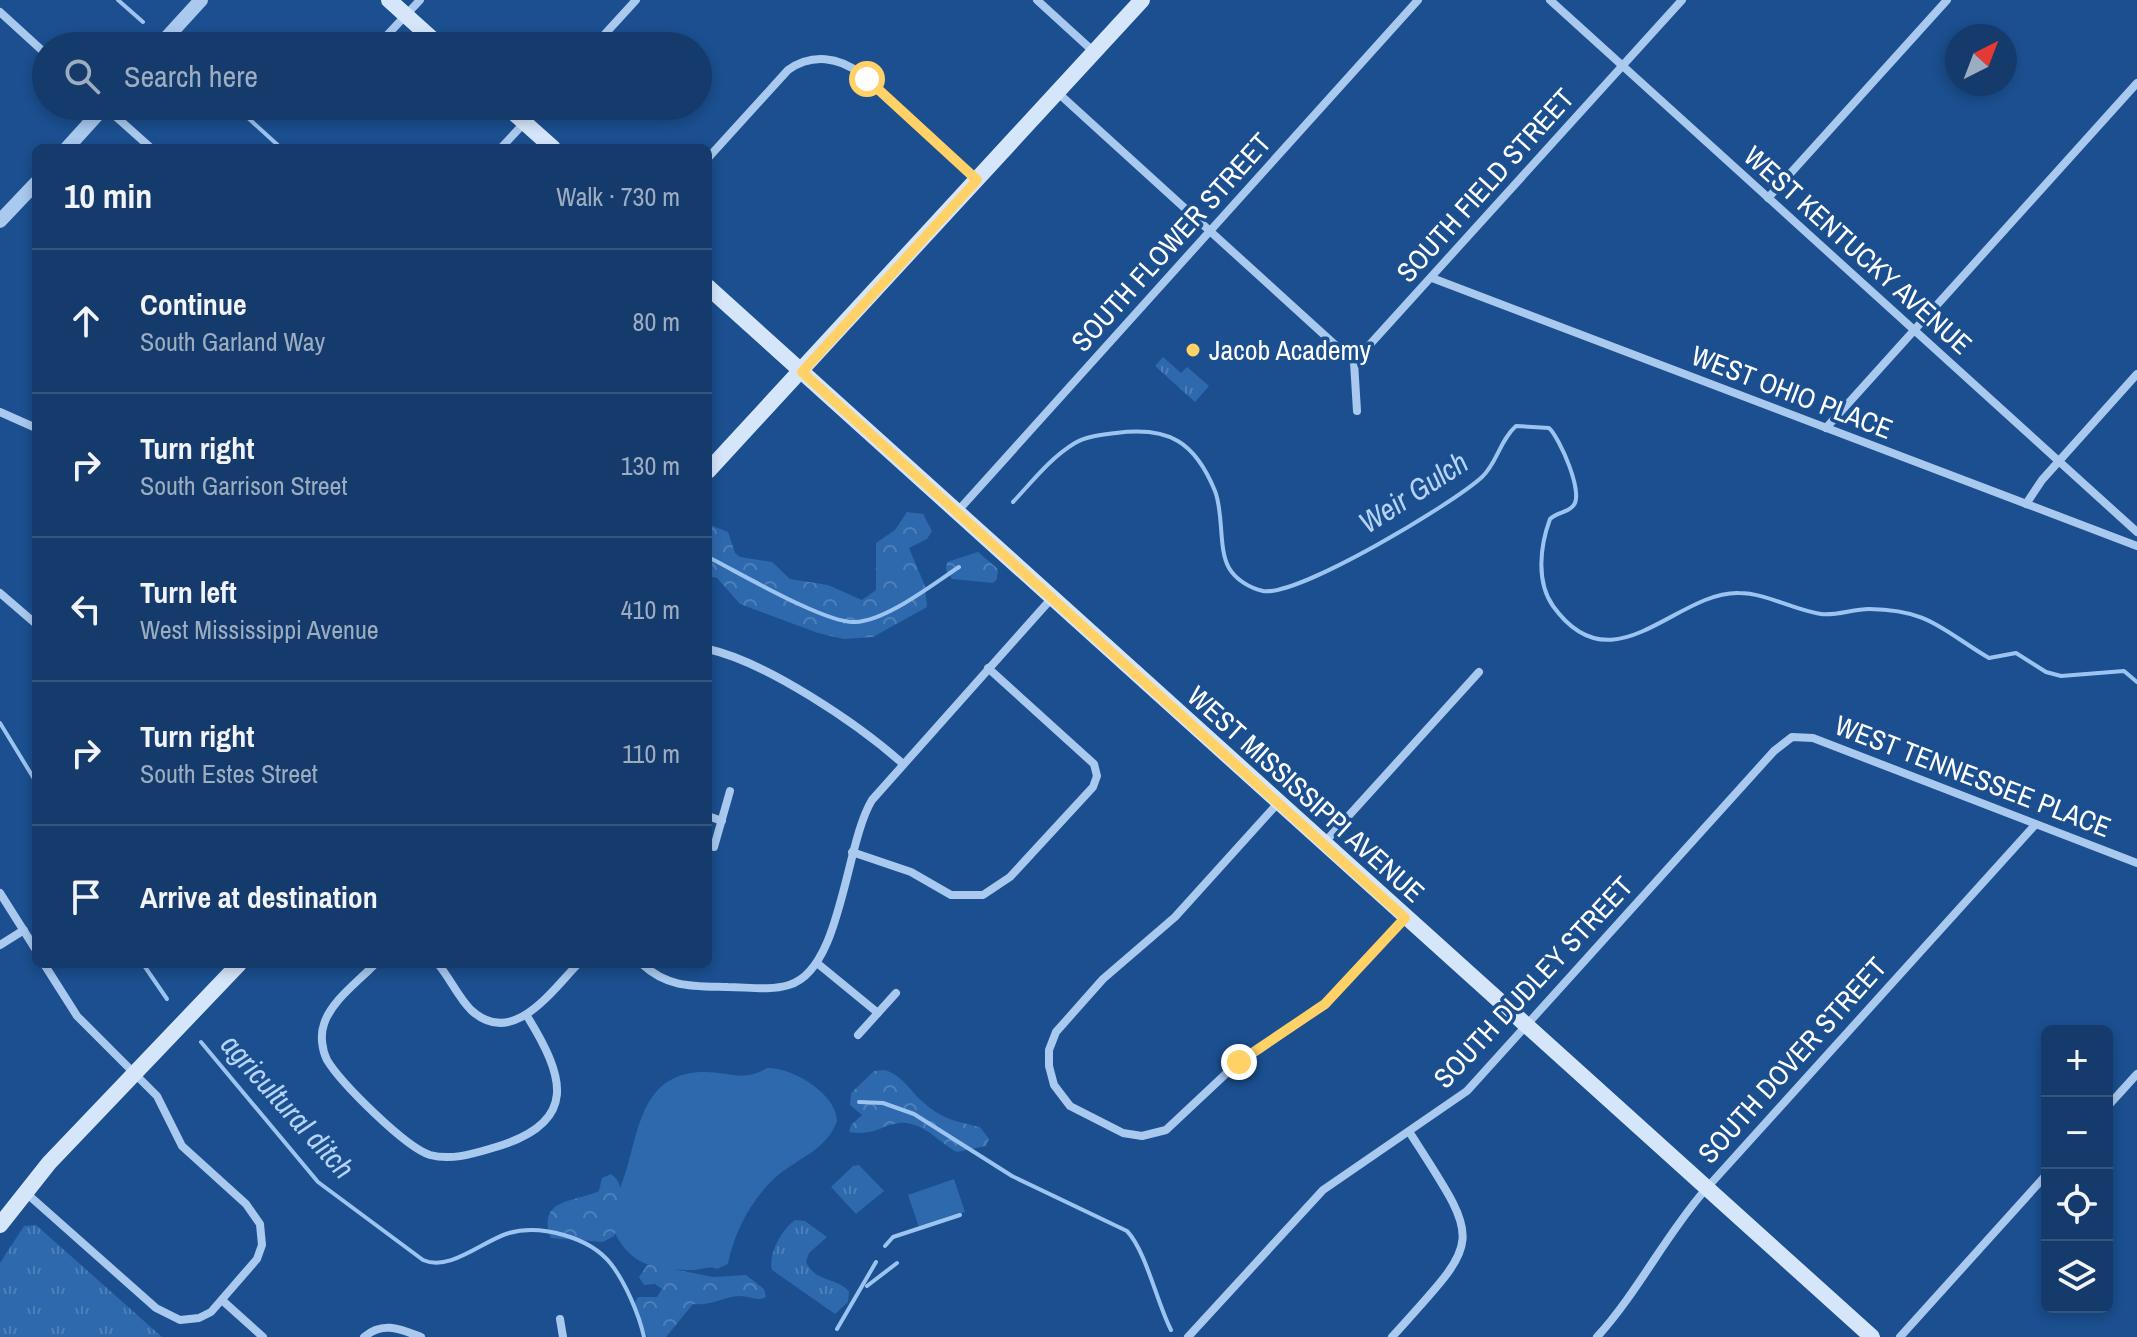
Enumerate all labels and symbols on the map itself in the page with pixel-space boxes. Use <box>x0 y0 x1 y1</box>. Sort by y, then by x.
north arrow <box>1945 24 2017 96</box>
route start <box>849 61 885 97</box>
street label: SOUTH FIELD STREET <box>1388 80 1582 290</box>
street label: SOUTH FLOWER STREET <box>1063 125 1279 359</box>
street label: WEST KENTUCKY AVENUE <box>1736 137 1980 363</box>
place label: Jacob Academy <box>1209 331 1372 369</box>
street label: WEST OHIO PLACE <box>1686 336 1898 448</box>
marker: Jacob Academy <box>1184 341 1202 359</box>
water label: Weir Gulch <box>1351 442 1475 542</box>
street label: WEST MISSISSIPPI AVENUE <box>1179 677 1433 911</box>
street label: WEST TENNESSEE PLACE <box>1830 706 2116 846</box>
street label: SOUTH DUDLEY STREET <box>1425 868 1641 1096</box>
street label: SOUTH DOVER STREET <box>1689 949 1895 1171</box>
water label: agricultural ditch <box>212 1025 364 1187</box>
route end <box>1221 1044 1257 1080</box>

